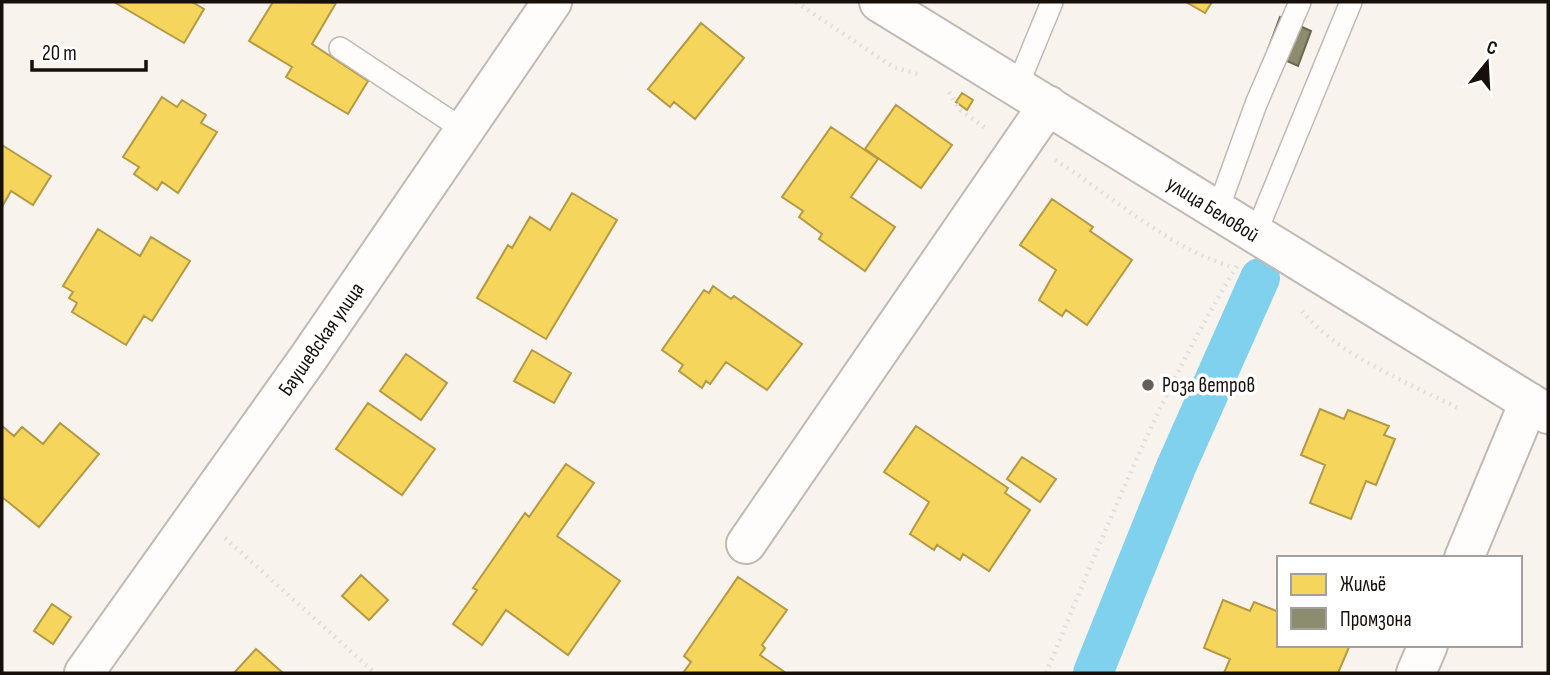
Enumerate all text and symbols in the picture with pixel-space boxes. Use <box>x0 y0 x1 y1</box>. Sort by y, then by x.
scale bar <box>32 28 145 72</box>
north arrow <box>1452 28 1522 98</box>
text: С <box>1484 36 1500 61</box>
text: 20 m <box>42 41 77 66</box>
street label: улица Беловой <box>1162 171 1264 248</box>
street label: Баушевская улица <box>273 278 370 401</box>
place label: Роза ветров <box>1162 373 1255 398</box>
marker: Роза ветров <box>1140 377 1156 393</box>
legend <box>1277 556 1522 647</box>
text: Жильё <box>1340 572 1386 597</box>
text: Промзона <box>1340 607 1411 632</box>

